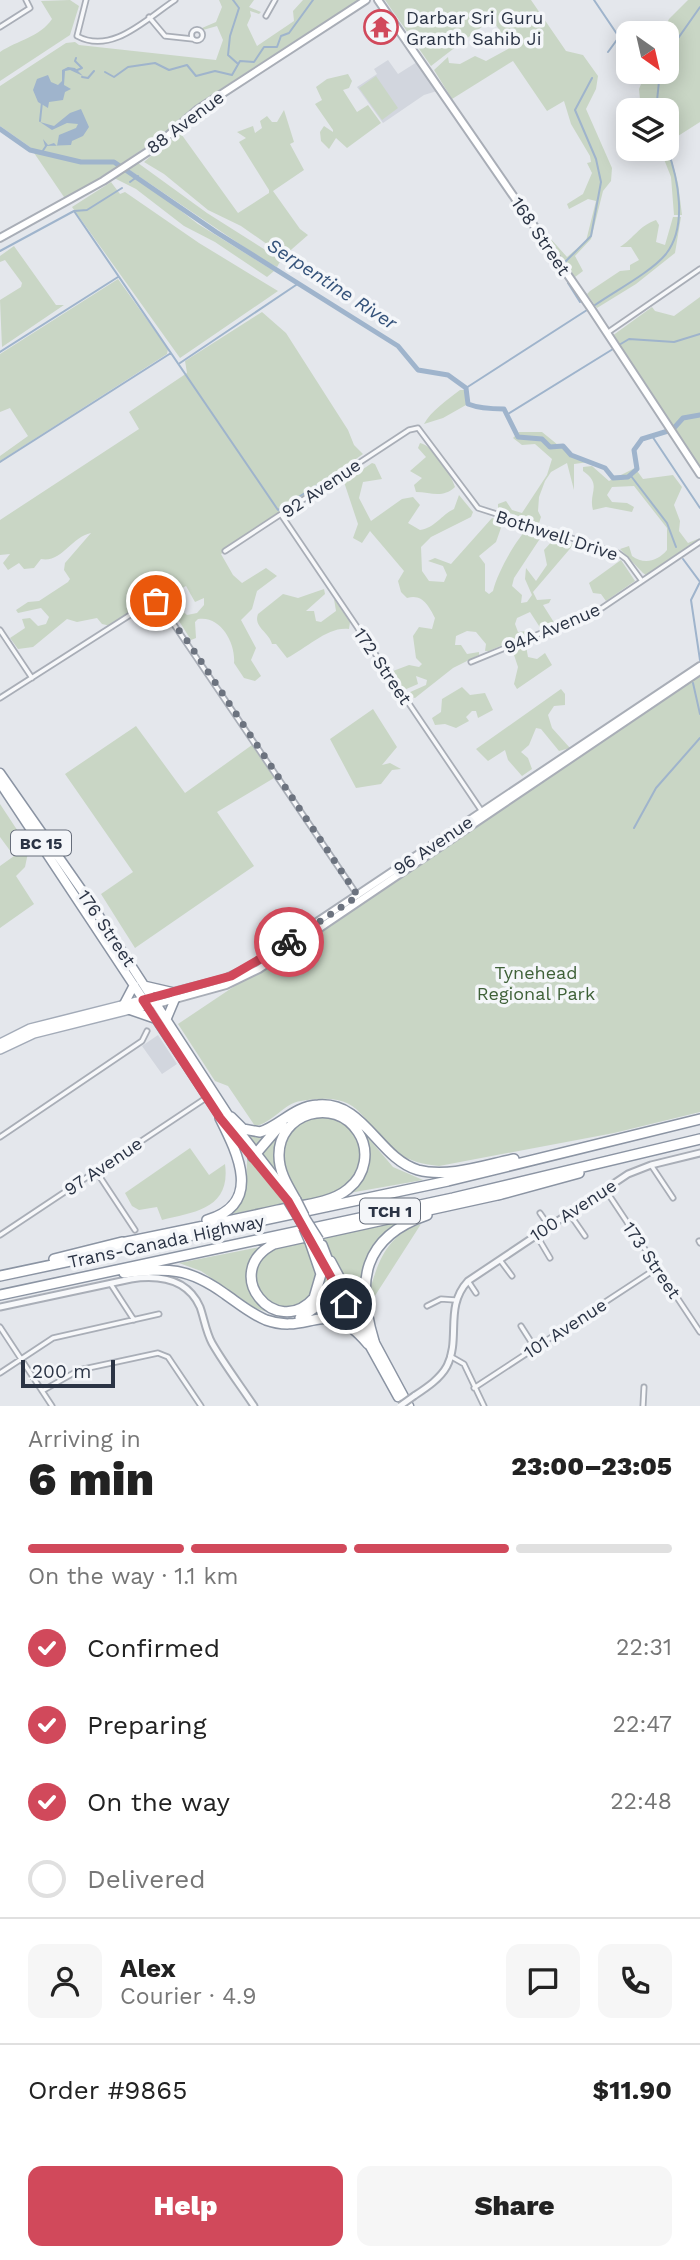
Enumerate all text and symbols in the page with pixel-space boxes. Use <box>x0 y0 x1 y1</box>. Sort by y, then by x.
place label: Darbar Sri Guru Granth Sahib Ji <box>406 7 543 49</box>
temple icon: Darbar Sri Guru Granth Sahib Ji <box>362 8 400 46</box>
north arrow <box>616 21 679 84</box>
map controls <box>616 21 679 161</box>
street label: 88 Avenue <box>142 86 228 158</box>
button: layers <box>616 98 679 161</box>
street label: 168 Street <box>507 193 575 279</box>
water label: Serpentine River <box>263 233 402 335</box>
street label: 92 Avenue <box>278 454 364 522</box>
street label: Bothwell Drive <box>493 505 621 565</box>
pin <box>126 571 186 631</box>
icon: bag <box>137 582 175 620</box>
street label: 94A Avenue <box>501 598 603 658</box>
street label: 172 Street <box>350 624 417 709</box>
street label: 96 Avenue <box>389 811 477 879</box>
road number: BC 15 <box>11 830 71 856</box>
street label: 176 Street <box>74 886 141 971</box>
courier <box>254 907 324 977</box>
icon: bike <box>270 923 308 961</box>
park label: Tynehead Regional Park <box>477 962 595 1004</box>
street label: 97 Avenue <box>60 1132 146 1200</box>
street label: 100 Avenue <box>526 1174 620 1246</box>
road number: TCH 1 <box>360 1198 420 1224</box>
street label: Trans-Canada Highway <box>66 1210 267 1272</box>
street label: 173 Street <box>619 1218 686 1303</box>
pin <box>316 1274 376 1334</box>
icon: home <box>327 1285 365 1323</box>
street label: 101 Avenue <box>520 1294 610 1362</box>
scale bar <box>21 1357 116 1389</box>
text: 200 m <box>32 1360 91 1383</box>
text: Arriving in <box>28 1426 141 1453</box>
text: 23:00–23:05 <box>511 1451 672 1481</box>
text: 6 min <box>28 1452 154 1506</box>
text: On the way · 1.1 km <box>28 1563 238 1590</box>
icon: check <box>28 1629 66 1667</box>
text: Confirmed <box>87 1633 220 1663</box>
text: 22:31 <box>616 1634 672 1661</box>
icon: check <box>28 1706 66 1744</box>
text: Preparing <box>87 1710 207 1740</box>
text: 22:47 <box>613 1711 672 1738</box>
icon: check <box>28 1783 66 1821</box>
text: On the way <box>87 1787 230 1817</box>
text: 22:48 <box>610 1788 672 1815</box>
text: Delivered <box>87 1864 206 1894</box>
button: person <box>28 1944 102 2018</box>
button: chat <box>506 1944 580 2018</box>
button: phone <box>598 1944 672 2018</box>
text: Alex <box>120 1953 176 1983</box>
text: Courier · 4.9 <box>120 1983 256 2010</box>
text: Order #9865 <box>28 2075 187 2105</box>
text: $11.90 <box>593 2075 672 2105</box>
button: Help <box>28 2166 343 2246</box>
button: Share <box>357 2166 672 2246</box>

